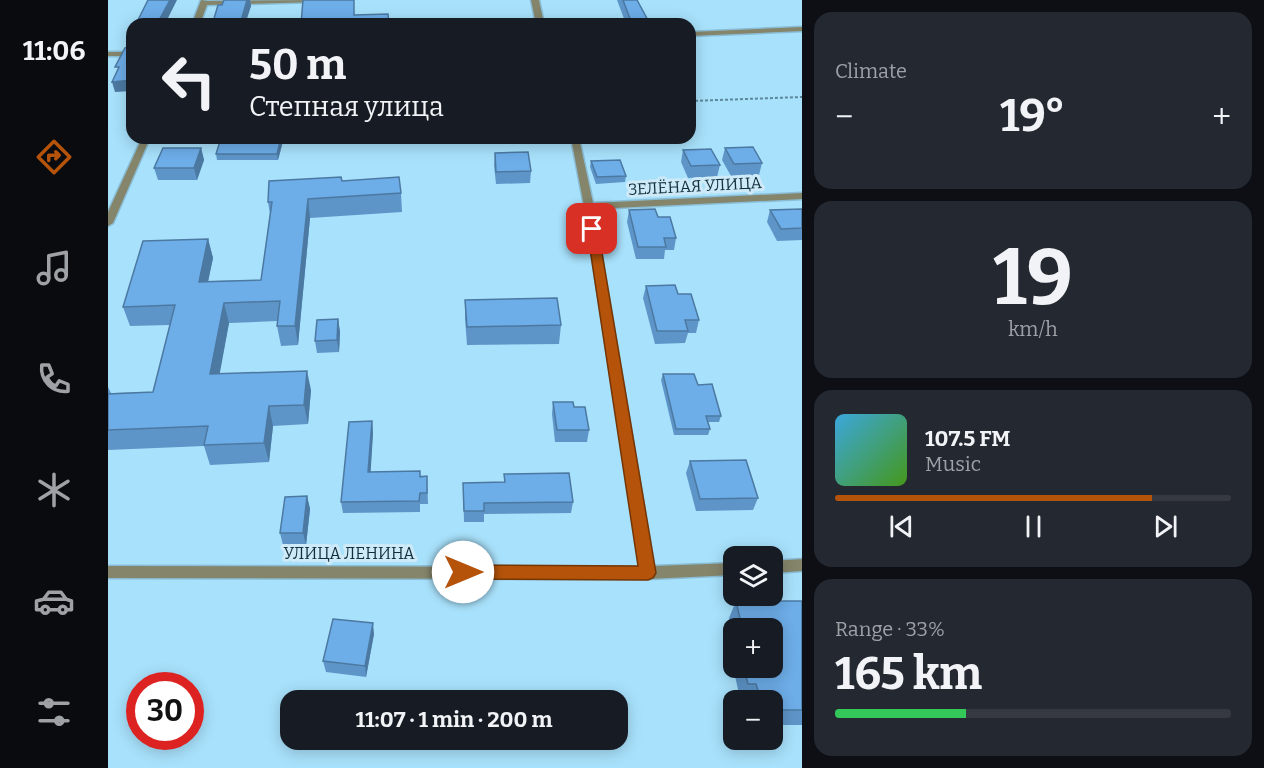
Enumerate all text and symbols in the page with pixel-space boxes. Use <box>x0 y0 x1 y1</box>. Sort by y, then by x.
text: 11:06 <box>23 35 85 67</box>
text: 50 m <box>249 40 346 90</box>
icon: left <box>150 42 228 120</box>
text: Climate <box>835 59 907 83</box>
text: 19° <box>1000 89 1065 143</box>
text: Степная улица <box>249 91 444 123</box>
text: − <box>835 97 853 137</box>
text: + <box>1212 97 1231 137</box>
icon: directions <box>33 136 75 178</box>
street label: ЗЕЛЁНАЯ УЛИЦА <box>628 173 763 199</box>
pin <box>566 203 617 254</box>
icon: arrive <box>575 212 608 245</box>
text: 19 <box>993 231 1073 325</box>
icon: music <box>33 247 75 289</box>
text: km/h <box>1008 317 1058 341</box>
icon: phone <box>33 358 75 400</box>
text: 107.5 FM <box>925 425 1010 452</box>
text: Music <box>925 452 981 476</box>
icon: climate <box>33 469 75 511</box>
icon: previous <box>885 510 918 543</box>
icon: pause <box>1017 510 1050 543</box>
icon: next <box>1149 510 1182 543</box>
position arrow <box>431 540 495 604</box>
street label: УЛИЦА ЛЕНИНА <box>284 544 415 563</box>
map controls <box>723 546 783 750</box>
button: layers <box>723 546 783 606</box>
icon: car <box>33 580 75 622</box>
text: Range · 33% <box>835 617 945 641</box>
button: + <box>723 618 783 678</box>
text: 165 km <box>835 647 982 701</box>
speed limit sign: 30 <box>126 672 204 750</box>
button: − <box>723 690 783 750</box>
icon: filters <box>33 691 75 733</box>
text: 11:07 · 1 min · 200 m <box>356 706 552 733</box>

